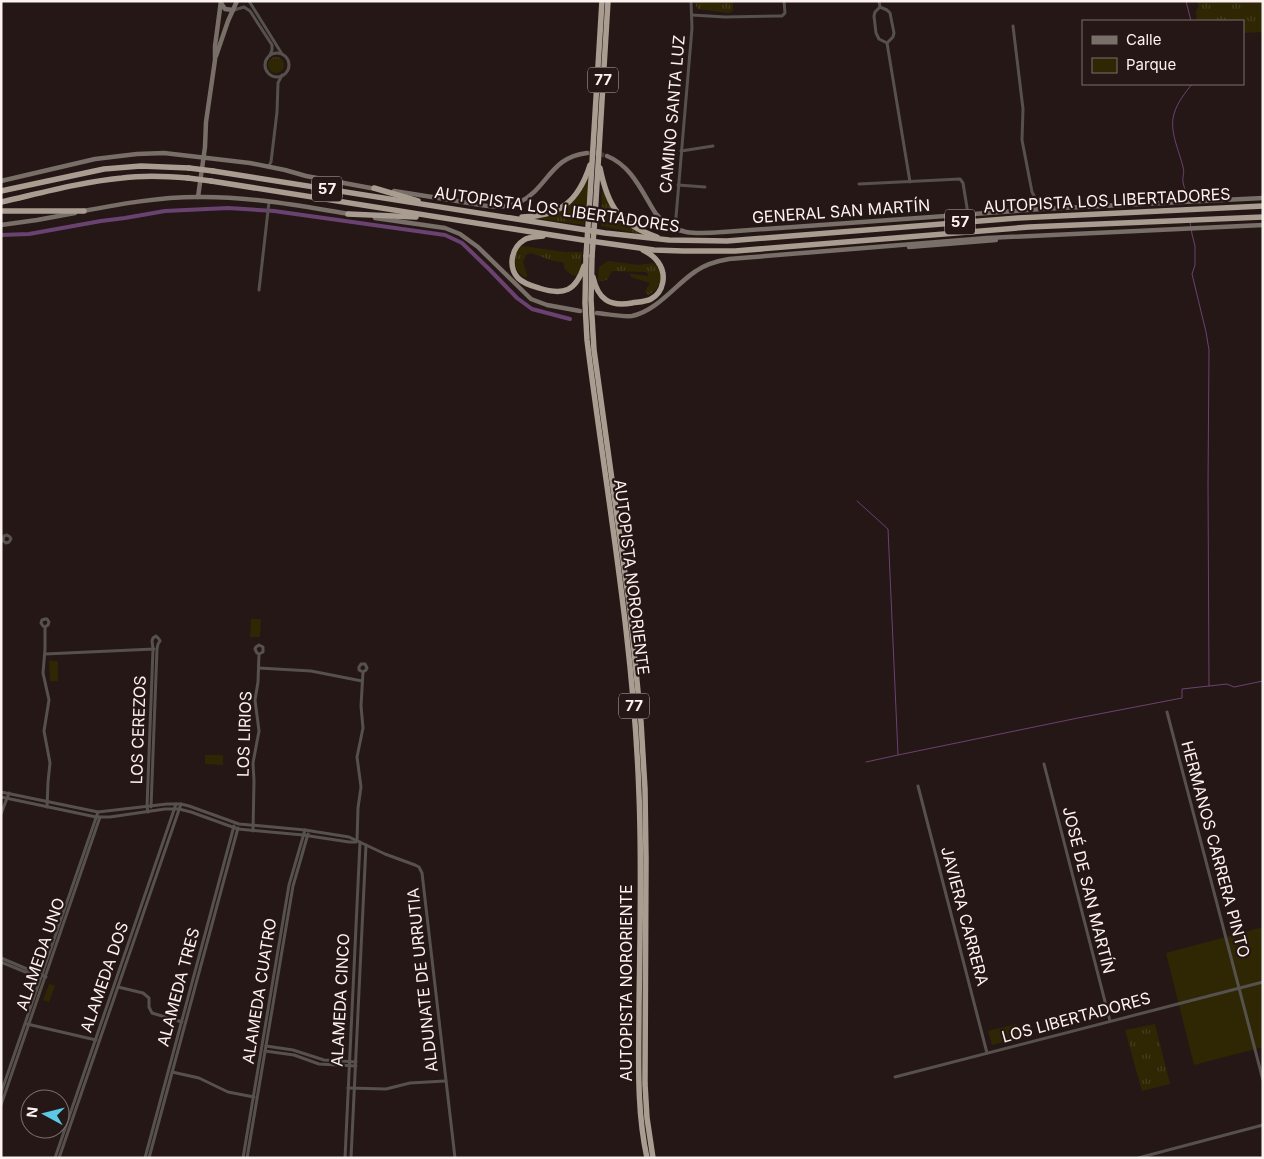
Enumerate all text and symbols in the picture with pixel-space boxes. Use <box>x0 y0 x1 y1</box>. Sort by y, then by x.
legend <box>1082 20 1244 85</box>
text: Calle <box>1126 30 1161 49</box>
street label: CAMINO SANTA LUZ <box>655 34 689 194</box>
text: Parque <box>1126 55 1176 74</box>
road number: 77 <box>588 68 618 92</box>
road number: 57 <box>312 176 342 202</box>
street label: AUTOPISTA LOS LIBERTADORES <box>433 182 681 236</box>
street label: AUTOPISTA LOS LIBERTADORES <box>983 184 1231 216</box>
street label: GENERAL SAN MARTÍN <box>751 195 931 227</box>
road number: 57 <box>945 210 975 234</box>
street label: AUTOPISTA NORORIENTE <box>610 478 654 676</box>
street label: LOS CEREZOS <box>126 675 150 785</box>
street label: LOS LIRIOS <box>233 691 255 777</box>
road number: 77 <box>619 694 649 718</box>
street label: HERMANOS CARRERA PINTO <box>1177 738 1255 960</box>
street label: JOSÉ DE SAN MARTÍN <box>1059 804 1119 976</box>
street label: JAVIERA CARRERA <box>937 844 993 988</box>
street label: AUTOPISTA NORORIENTE <box>616 884 636 1082</box>
street label: ALDUNATE DE URRUTIA <box>402 887 442 1073</box>
street label: ALAMEDA UNO <box>11 895 69 1013</box>
street label: ALAMEDA CUATRO <box>238 917 280 1065</box>
street label: ALAMEDA DOS <box>76 919 132 1035</box>
street label: ALAMEDA TRES <box>153 925 203 1049</box>
street label: ALAMEDA CINCO <box>327 933 353 1067</box>
street label: LOS LIBERTADORES <box>999 988 1153 1046</box>
north arrow <box>20 1089 70 1139</box>
text: N <box>23 1106 41 1119</box>

